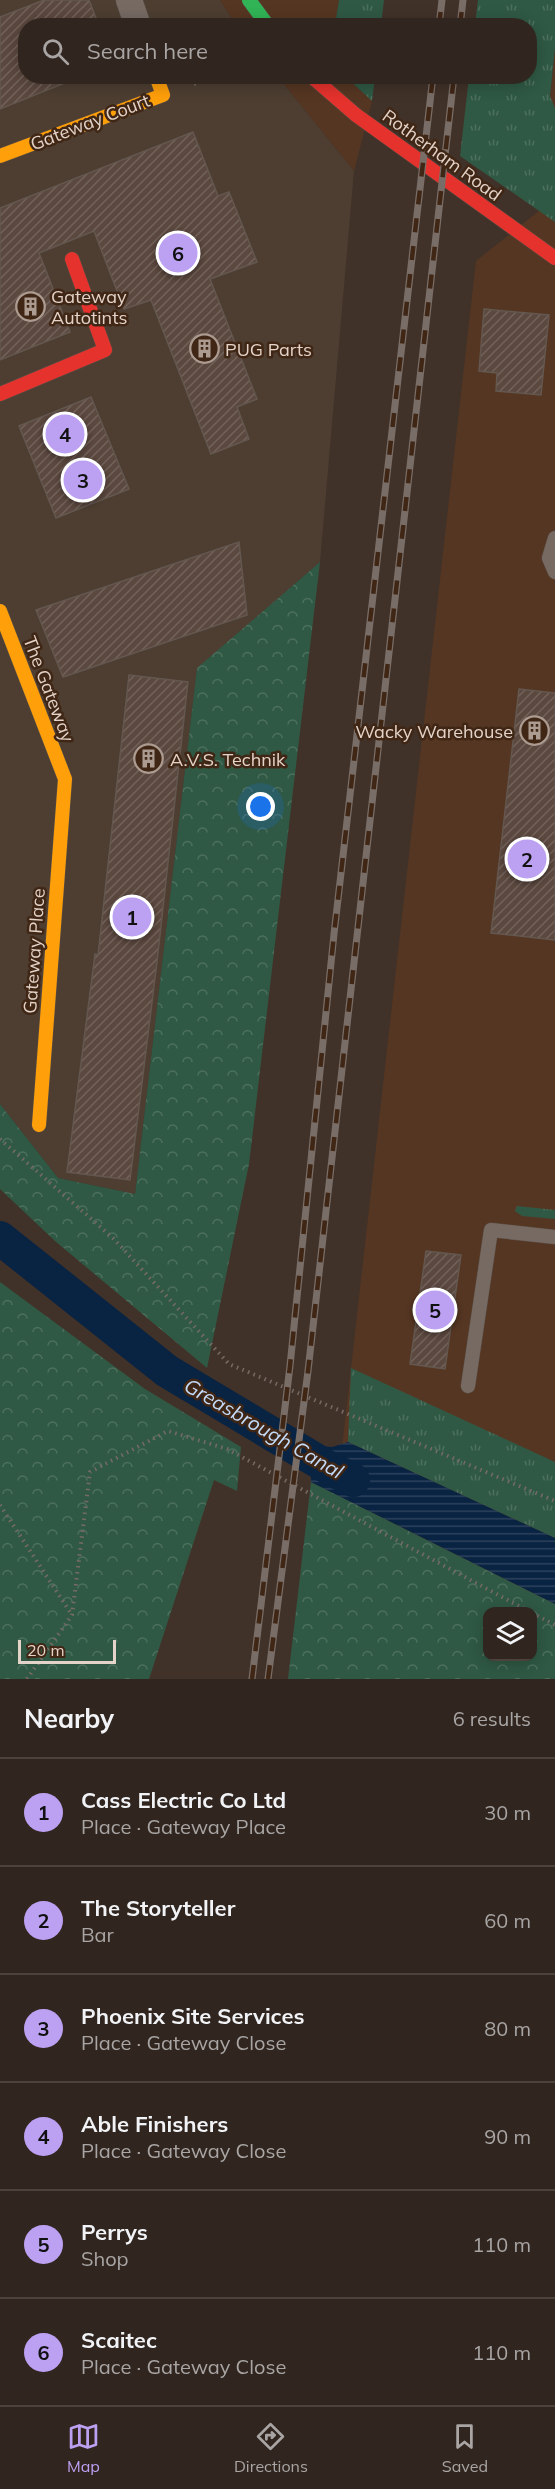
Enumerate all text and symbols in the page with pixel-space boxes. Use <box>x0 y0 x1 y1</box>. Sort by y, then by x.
search box <box>18 18 537 84</box>
icon: search <box>39 35 72 68</box>
text: Search here <box>87 37 208 65</box>
street label: Gateway Court <box>27 89 153 155</box>
street label: Rotherham Road <box>378 104 506 206</box>
pin: 6 <box>158 230 198 276</box>
place label: Gateway Autotints <box>51 285 127 329</box>
building icon: Gateway Autotints <box>14 290 46 322</box>
building icon: PUG Parts <box>188 333 220 365</box>
place label: PUG Parts <box>225 338 312 361</box>
pin: 4 <box>46 412 84 456</box>
pin: 3 <box>64 458 103 502</box>
street label: The Gateway <box>18 633 80 746</box>
building icon: Wacky Warehouse <box>518 715 550 747</box>
place label: Wacky Warehouse <box>355 720 513 743</box>
building icon: A.V.S. Technik <box>133 743 165 775</box>
place label: A.V.S. Technik <box>170 748 286 771</box>
your location <box>246 792 275 821</box>
pin: 2 <box>508 836 546 882</box>
street label: Gateway Place <box>18 888 50 1014</box>
pin: 1 <box>112 894 152 940</box>
pin: 5 <box>416 1288 454 1332</box>
water label: Greasbrough Canal <box>180 1372 348 1484</box>
map controls <box>483 1607 537 1661</box>
button: layers <box>483 1607 537 1661</box>
scale bar <box>18 1637 116 1664</box>
text: 20 m <box>27 1640 64 1660</box>
text: Nearby <box>24 1702 114 1735</box>
text: 6 results <box>453 1706 531 1731</box>
text: Cass Electric Co Ltd <box>81 1786 286 1814</box>
text: 1 <box>38 1800 50 1825</box>
text: 30 m <box>484 1800 531 1825</box>
text: Place · Gateway Place <box>81 1814 286 1839</box>
text: The Storyteller <box>81 1894 235 1922</box>
text: 2 <box>38 1908 50 1933</box>
text: 60 m <box>484 1908 531 1933</box>
text: Bar <box>81 1922 114 1947</box>
text: Phoenix Site Services <box>81 2002 305 2030</box>
text: 3 <box>38 2016 50 2041</box>
text: 80 m <box>484 2016 531 2041</box>
text: Place · Gateway Close <box>81 2030 286 2055</box>
text: Able Finishers <box>81 2110 228 2138</box>
text: 4 <box>38 2124 50 2149</box>
text: 90 m <box>484 2124 531 2149</box>
text: Place · Gateway Close <box>81 2138 286 2163</box>
text: Perrys <box>81 2218 148 2246</box>
text: 5 <box>38 2232 50 2257</box>
text: 110 m <box>472 2232 531 2257</box>
text: Shop <box>81 2246 129 2271</box>
text: Scaitec <box>81 2326 157 2354</box>
text: 6 <box>38 2340 50 2365</box>
text: 110 m <box>472 2340 531 2365</box>
text: Place · Gateway Close <box>81 2354 286 2379</box>
tab: Map <box>67 2420 100 2476</box>
tab: Directions <box>234 2420 308 2476</box>
tab: Saved <box>442 2420 488 2476</box>

